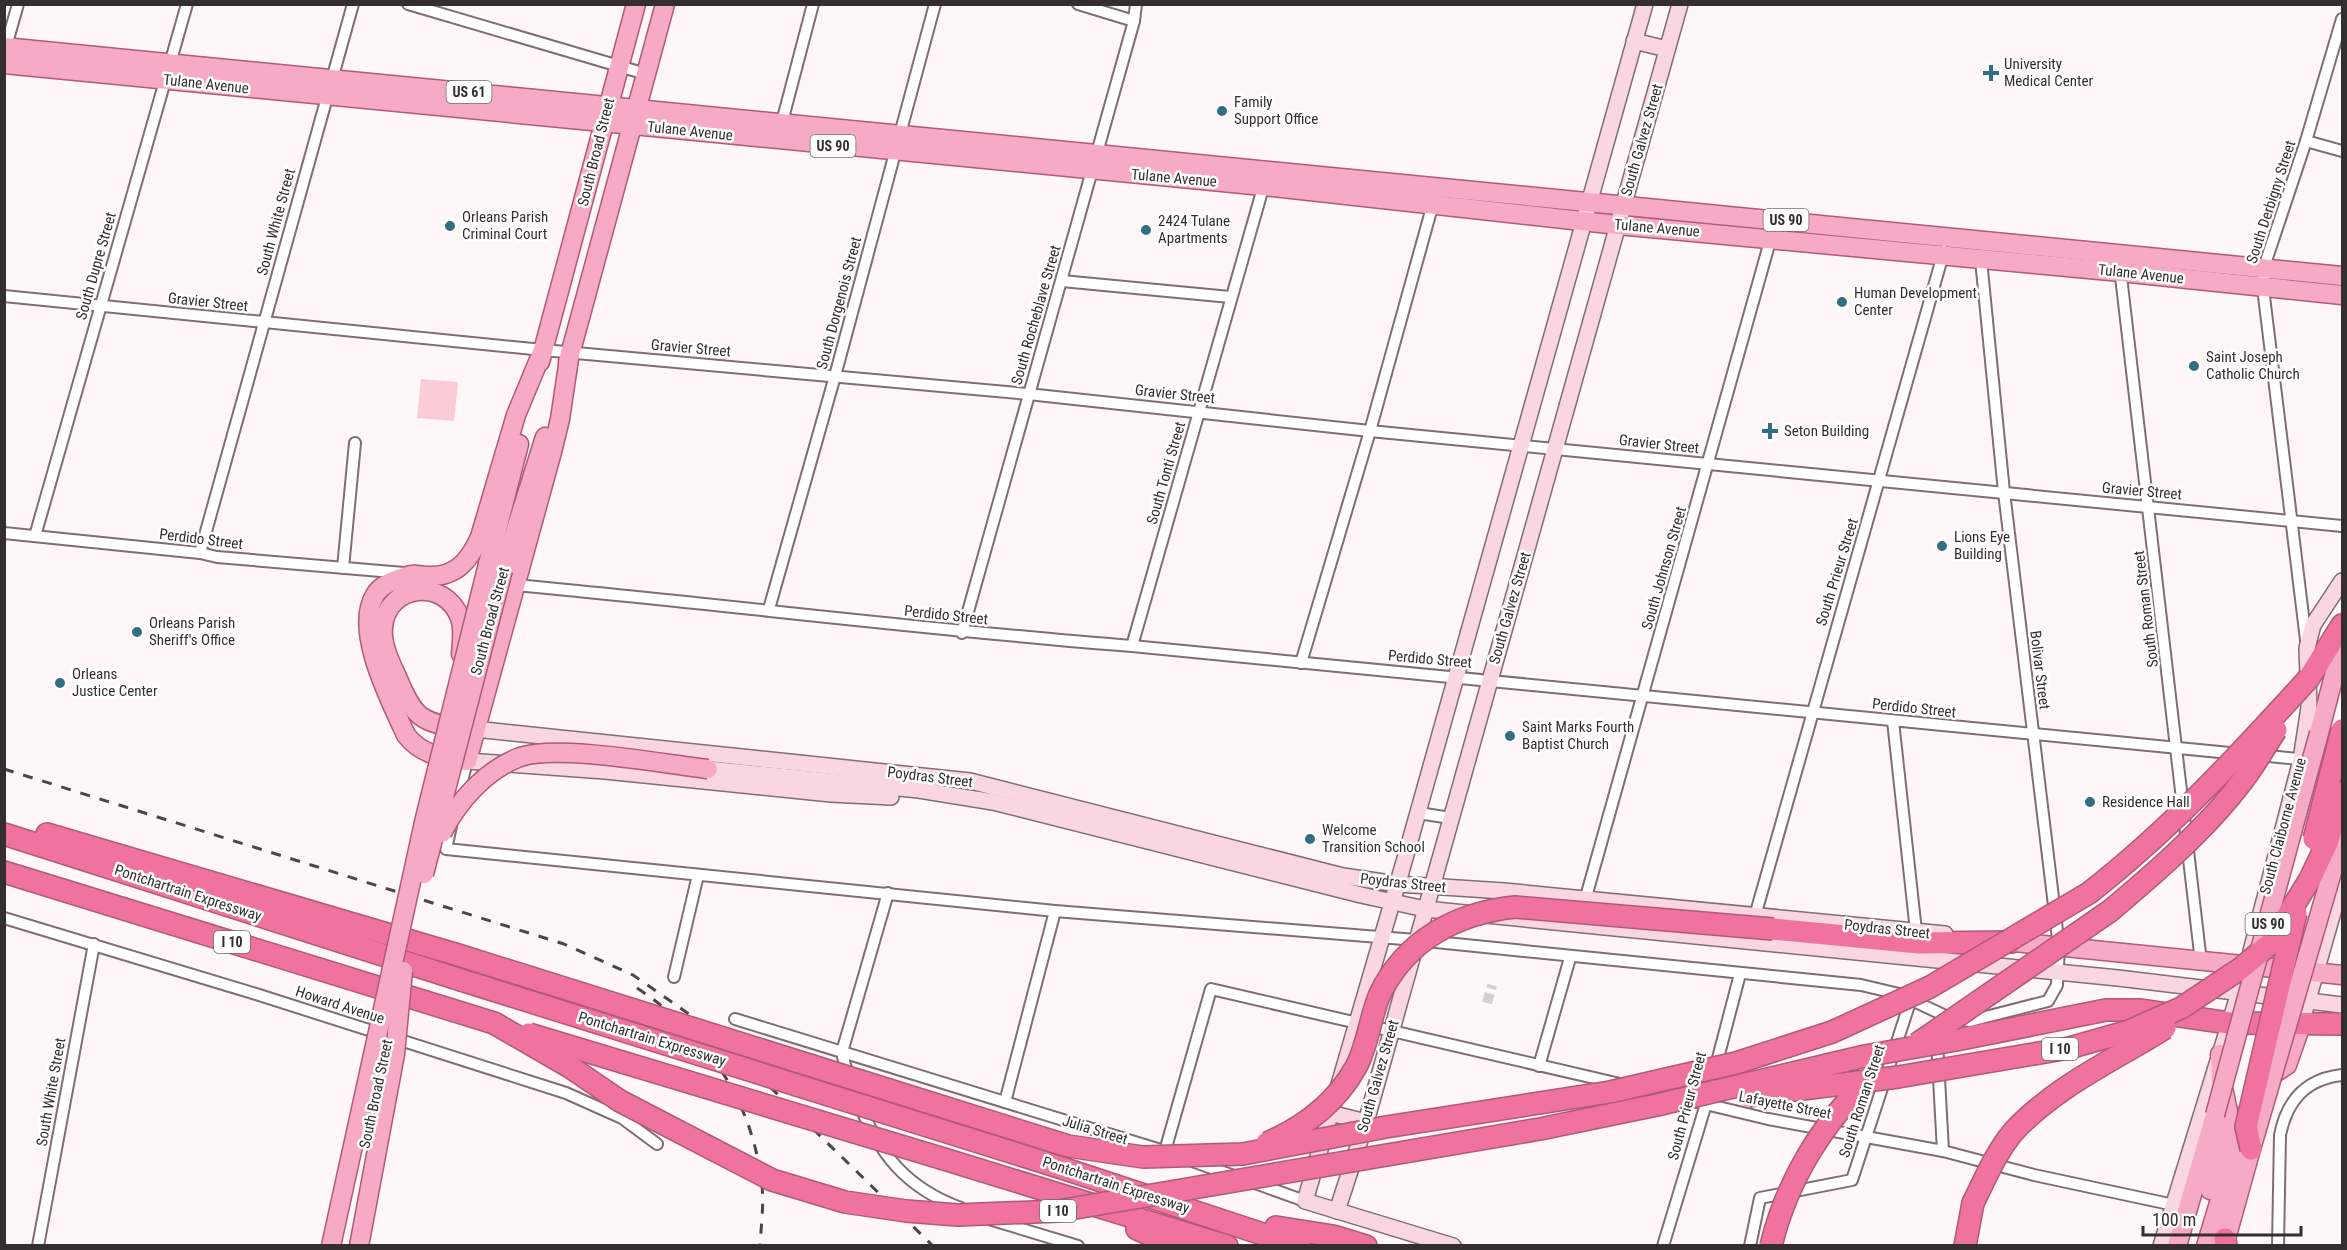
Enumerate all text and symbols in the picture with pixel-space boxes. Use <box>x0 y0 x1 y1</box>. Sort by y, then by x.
place label: University Medical Center <box>2004 55 2094 90</box>
marker: University Medical Center <box>1982 64 2000 82</box>
street label: Tulane Avenue <box>162 71 250 97</box>
road number: US 61 <box>446 81 492 103</box>
street label: South Galvez Street <box>1617 82 1667 198</box>
place label: Family Support Office <box>1234 93 1318 128</box>
street label: South Broad Street <box>574 96 618 208</box>
marker: Family Support Office <box>1215 104 1229 118</box>
street label: Tulane Avenue <box>646 118 734 144</box>
road number: US 90 <box>810 135 856 157</box>
street label: South Derbigny Street <box>2243 138 2299 266</box>
street label: Tulane Avenue <box>1130 165 1218 191</box>
street label: South White Street <box>253 167 299 277</box>
place label: Orleans Parish Criminal Court <box>462 208 548 243</box>
road number: US 90 <box>1764 209 1808 231</box>
street label: South Dupre Street <box>72 210 120 322</box>
place label: 2424 Tulane Apartments <box>1158 212 1230 247</box>
street label: Tulane Avenue <box>1613 215 1701 241</box>
marker: Orleans Parish Criminal Court <box>443 219 457 233</box>
marker: 2424 Tulane Apartments <box>1139 223 1153 237</box>
street label: South Dorgenois Street <box>813 235 865 371</box>
street label: South Rocheblave Street <box>1007 243 1065 387</box>
street label: Tulane Avenue <box>2097 261 2185 287</box>
place label: Human Development Center <box>1854 284 1977 319</box>
street label: Gravier Street <box>167 289 249 315</box>
marker: Human Development Center <box>1835 295 1849 309</box>
street label: Gravier Street <box>650 336 732 360</box>
place label: Saint Joseph Catholic Church <box>2206 348 2300 383</box>
marker: Saint Joseph Catholic Church <box>2187 359 2201 373</box>
street label: Gravier Street <box>1134 381 1216 407</box>
street label: South Tonti Street <box>1143 420 1189 526</box>
marker: Seton Building <box>1761 422 1779 440</box>
place label: Seton Building <box>1784 422 1869 440</box>
street label: Gravier Street <box>1618 431 1700 457</box>
street label: Gravier Street <box>2101 479 2183 503</box>
street label: South Johnson Street <box>1638 504 1690 632</box>
street label: South Prieur Street <box>1812 516 1862 628</box>
street label: Perdido Street <box>158 525 244 553</box>
place label: Lions Eye Building <box>1954 528 2010 563</box>
marker: Lions Eye Building <box>1935 539 1949 553</box>
street label: South Galvez Street <box>1485 550 1535 666</box>
street label: South Roman Street <box>2130 550 2162 668</box>
street label: South Broad Street <box>467 565 513 677</box>
street label: Perdido Street <box>903 602 989 628</box>
place label: Orleans Parish Sheriff's Office <box>149 614 235 649</box>
marker: Orleans Parish Sheriff's Office <box>130 625 144 639</box>
street label: Bolivar Street <box>2026 630 2054 710</box>
street label: Perdido Street <box>1387 646 1473 672</box>
place label: Orleans Justice Center <box>72 665 158 700</box>
marker: Orleans Justice Center <box>53 676 67 690</box>
street label: Perdido Street <box>1871 695 1957 721</box>
place label: Saint Marks Fourth Baptist Church <box>1522 718 1634 753</box>
marker: Saint Marks Fourth Baptist Church <box>1503 729 1517 743</box>
street label: South Claiborne Avenue <box>2256 756 2310 896</box>
street label: Poydras Street <box>886 763 974 791</box>
place label: Residence Hall <box>2102 793 2190 811</box>
marker: Residence Hall <box>2083 795 2097 809</box>
place label: Welcome Transition School <box>1322 821 1425 856</box>
marker: Welcome Transition School <box>1303 832 1317 846</box>
street label: Pontchartrain Expressway <box>112 861 264 925</box>
street label: Poydras Street <box>1359 870 1447 896</box>
road number: US 90 <box>2246 913 2290 935</box>
street label: Poydras Street <box>1843 916 1931 942</box>
road number: I 10 <box>214 931 250 953</box>
street label: Howard Avenue <box>293 982 387 1028</box>
street label: Pontchartrain Expressway <box>576 1008 728 1070</box>
street label: South Galvez Street <box>1353 1018 1403 1134</box>
street label: South White Street <box>33 1036 69 1148</box>
street label: South Broad Street <box>356 1038 396 1150</box>
road number: I 10 <box>2042 1038 2078 1060</box>
street label: South Roman Street <box>1835 1042 1889 1160</box>
street label: South Prieur Street <box>1664 1050 1710 1162</box>
street label: Lafayette Street <box>1737 1087 1833 1123</box>
street label: Julia Street <box>1060 1112 1130 1148</box>
street label: Pontchartrain Expressway <box>1040 1153 1192 1217</box>
scale bar <box>2143 1199 2300 1237</box>
road number: I 10 <box>1040 1200 1076 1222</box>
text: 100 m <box>2152 1209 2196 1230</box>

